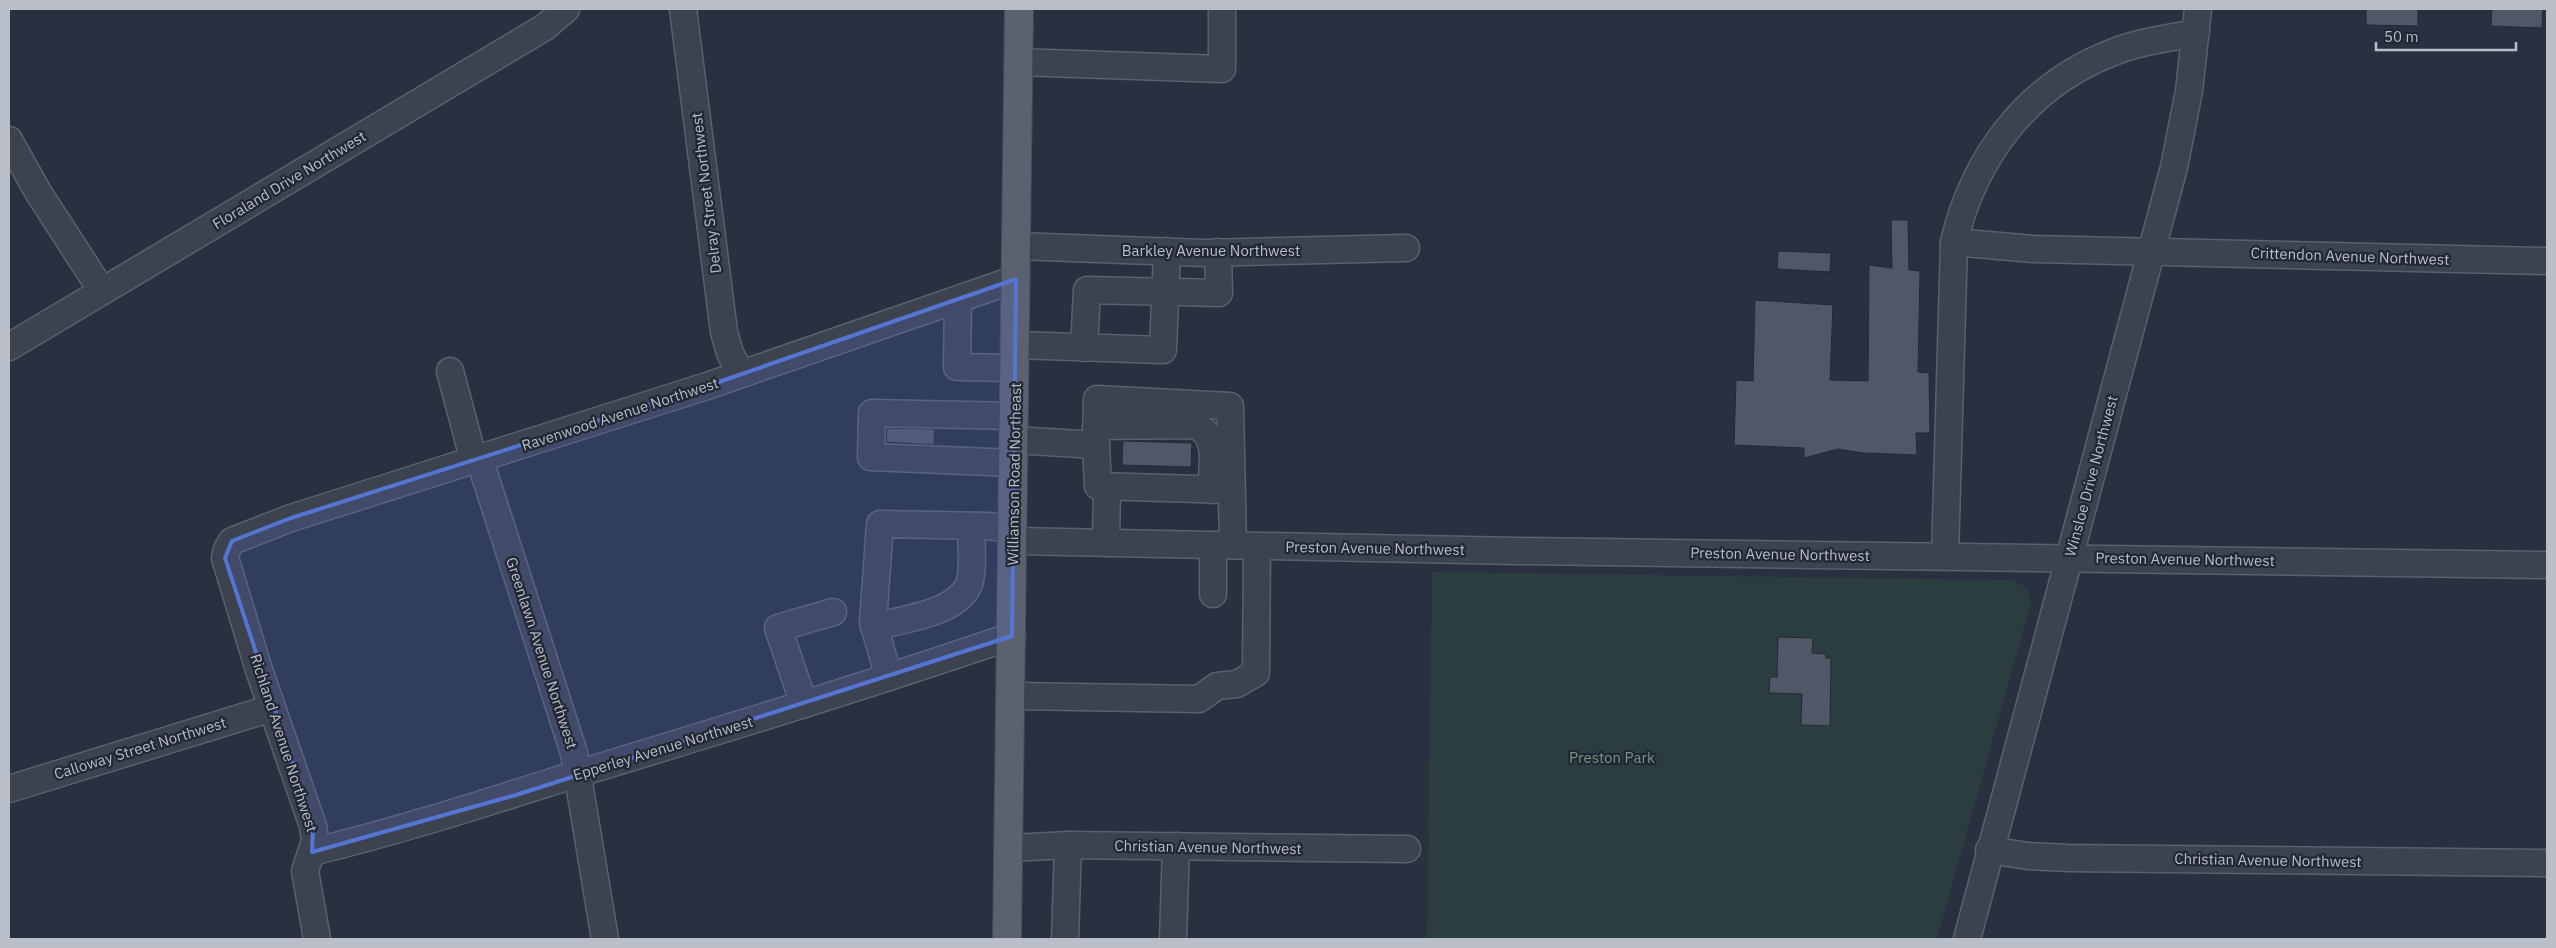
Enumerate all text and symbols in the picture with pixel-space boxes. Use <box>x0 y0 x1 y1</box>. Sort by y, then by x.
scale bar <box>2376 20 2516 52</box>
text: 50 m <box>2384 27 2419 46</box>
street label: Delray Street Northwest <box>687 111 725 275</box>
street label: Floraland Drive Northwest <box>209 127 369 233</box>
street label: Barkley Avenue Northwest <box>1122 241 1300 260</box>
street label: Crittendon Avenue Northwest <box>2250 243 2450 269</box>
street label: Ravenwood Avenue Northwest <box>519 373 721 455</box>
street label: Williamson Road Northeast <box>1003 382 1025 566</box>
street label: Winsloe Drive Northwest <box>2060 393 2122 559</box>
street label: Preston Avenue Northwest <box>1285 537 1465 559</box>
street label: Preston Avenue Northwest <box>1690 543 1870 565</box>
street label: Preston Avenue Northwest <box>2095 548 2275 570</box>
street label: Greenlawn Avenue Northwest <box>502 555 582 751</box>
street label: Richland Avenue Northwest <box>246 651 322 835</box>
street label: Epperley Avenue Northwest <box>571 712 755 784</box>
street label: Calloway Street Northwest <box>52 713 228 783</box>
park label: Preston Park <box>1569 748 1655 767</box>
street label: Christian Avenue Northwest <box>1114 836 1302 858</box>
street label: Christian Avenue Northwest <box>2174 849 2362 871</box>

